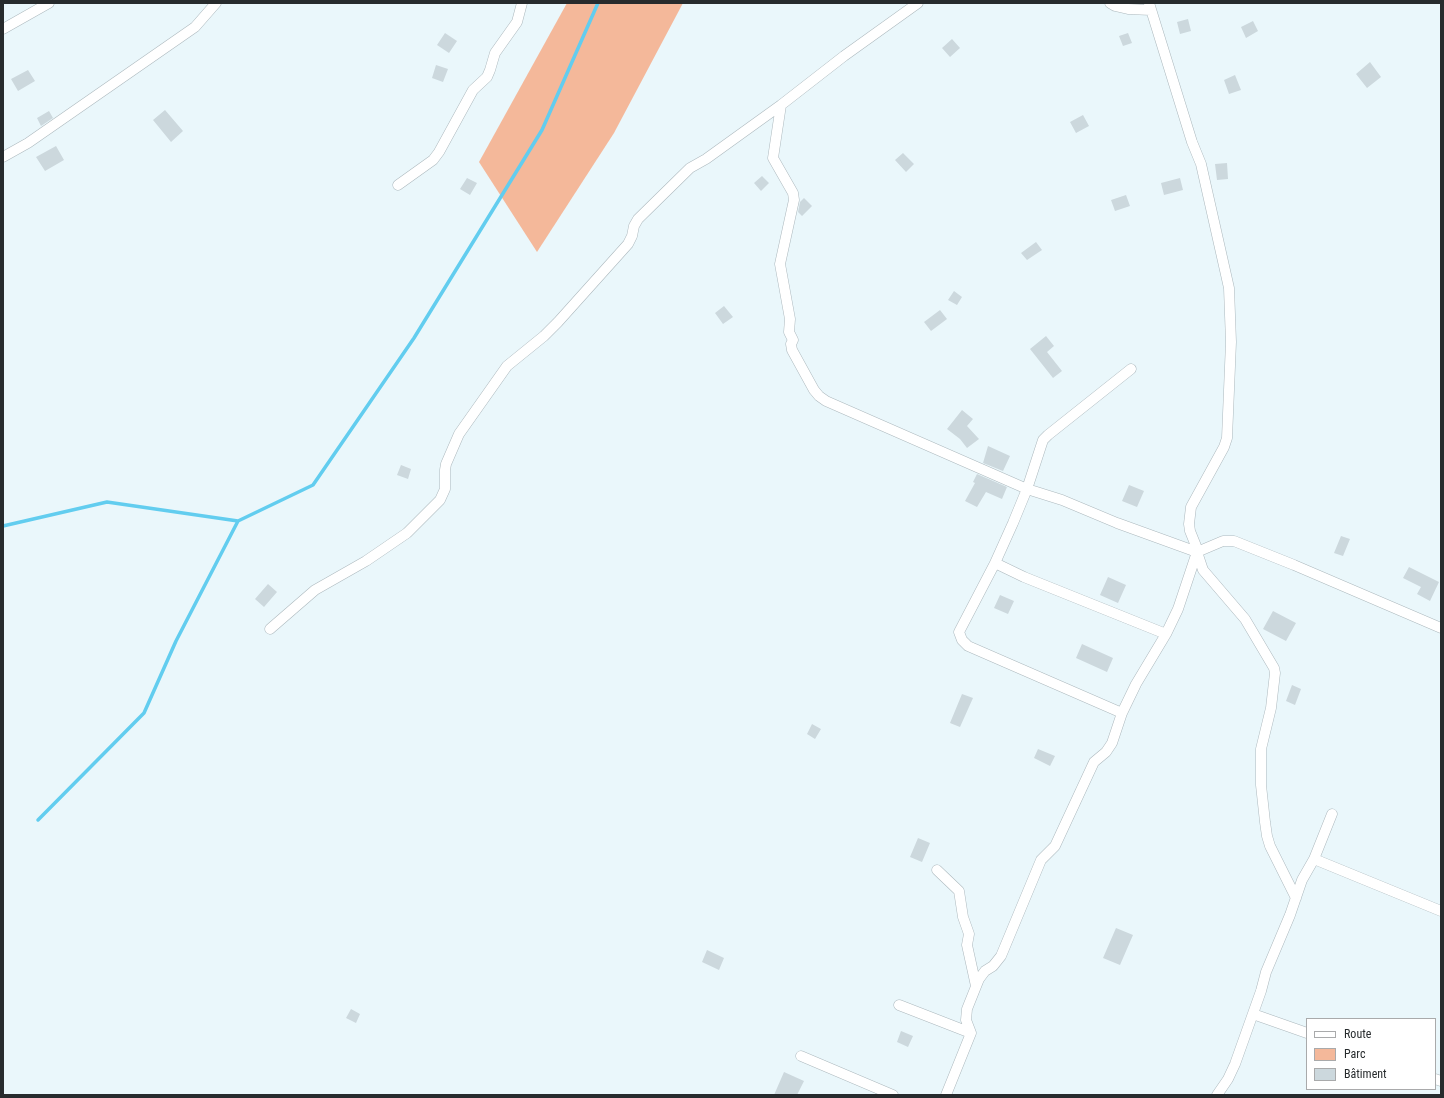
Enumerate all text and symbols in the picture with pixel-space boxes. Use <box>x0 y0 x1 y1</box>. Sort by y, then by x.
legend <box>1306 1018 1436 1090</box>
text: Route <box>1344 1027 1371 1041</box>
text: Parc <box>1344 1047 1365 1061</box>
text: Bâtiment <box>1344 1067 1387 1081</box>

